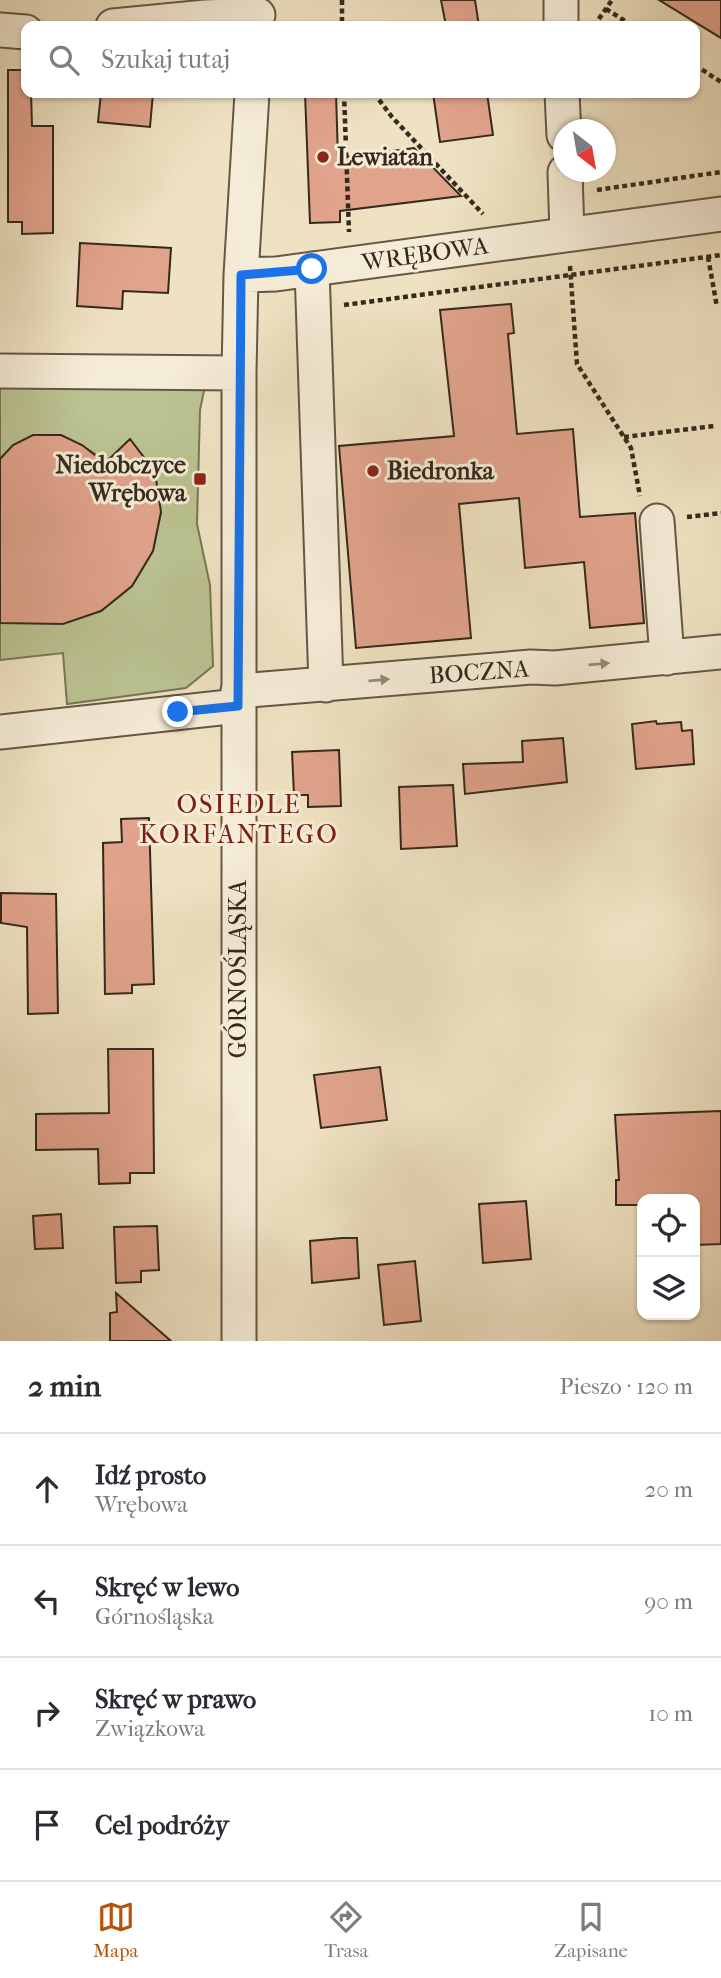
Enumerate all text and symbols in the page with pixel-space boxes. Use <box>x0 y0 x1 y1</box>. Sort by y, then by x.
search box <box>21 21 700 98</box>
icon: search <box>45 41 83 79</box>
text: Szukaj tutaj <box>101 44 230 75</box>
north arrow <box>553 119 616 182</box>
place label: Lewiatan <box>337 143 434 171</box>
marker: Lewiatan <box>315 149 331 165</box>
street label: WRĘBOWA <box>359 231 491 278</box>
route start <box>296 253 327 284</box>
place label: Niedobczyce Wrębowa <box>56 451 187 508</box>
place label: Biedronka <box>387 457 495 485</box>
marker: Biedronka <box>365 463 381 479</box>
marker: Niedobczyce Wrębowa <box>192 471 208 487</box>
street label: BOCZNA <box>428 655 530 689</box>
one-way arrow <box>588 658 610 669</box>
one-way arrow <box>368 675 390 686</box>
route end <box>162 696 193 727</box>
district label: OSIEDLE KORFANTEGO <box>139 789 339 850</box>
street label: GÓRNOŚLĄSKA <box>223 879 253 1058</box>
map controls <box>637 1194 700 1320</box>
button: locate <box>637 1194 700 1257</box>
button: layers <box>637 1257 700 1320</box>
text: 2 min <box>28 1369 101 1404</box>
text: Pieszo · 120 m <box>560 1373 693 1400</box>
text: Idź prosto <box>95 1460 206 1491</box>
icon: ahead <box>28 1470 66 1508</box>
text: 20 m <box>644 1476 693 1503</box>
text: Wrębowa <box>95 1491 188 1518</box>
text: Skręć w lewo <box>95 1572 239 1603</box>
icon: left <box>28 1582 66 1620</box>
text: 90 m <box>644 1588 693 1615</box>
text: Górnośląska <box>95 1603 214 1630</box>
text: Skręć w prawo <box>95 1684 256 1715</box>
icon: right <box>28 1694 66 1732</box>
text: 10 m <box>648 1700 693 1727</box>
text: Związkowa <box>95 1715 205 1742</box>
icon: arrive <box>28 1806 66 1844</box>
text: Cel podróży <box>95 1810 229 1841</box>
tab: Mapa <box>93 1898 138 1962</box>
tab: Trasa <box>324 1898 368 1962</box>
tab: Zapisane <box>554 1898 628 1962</box>

